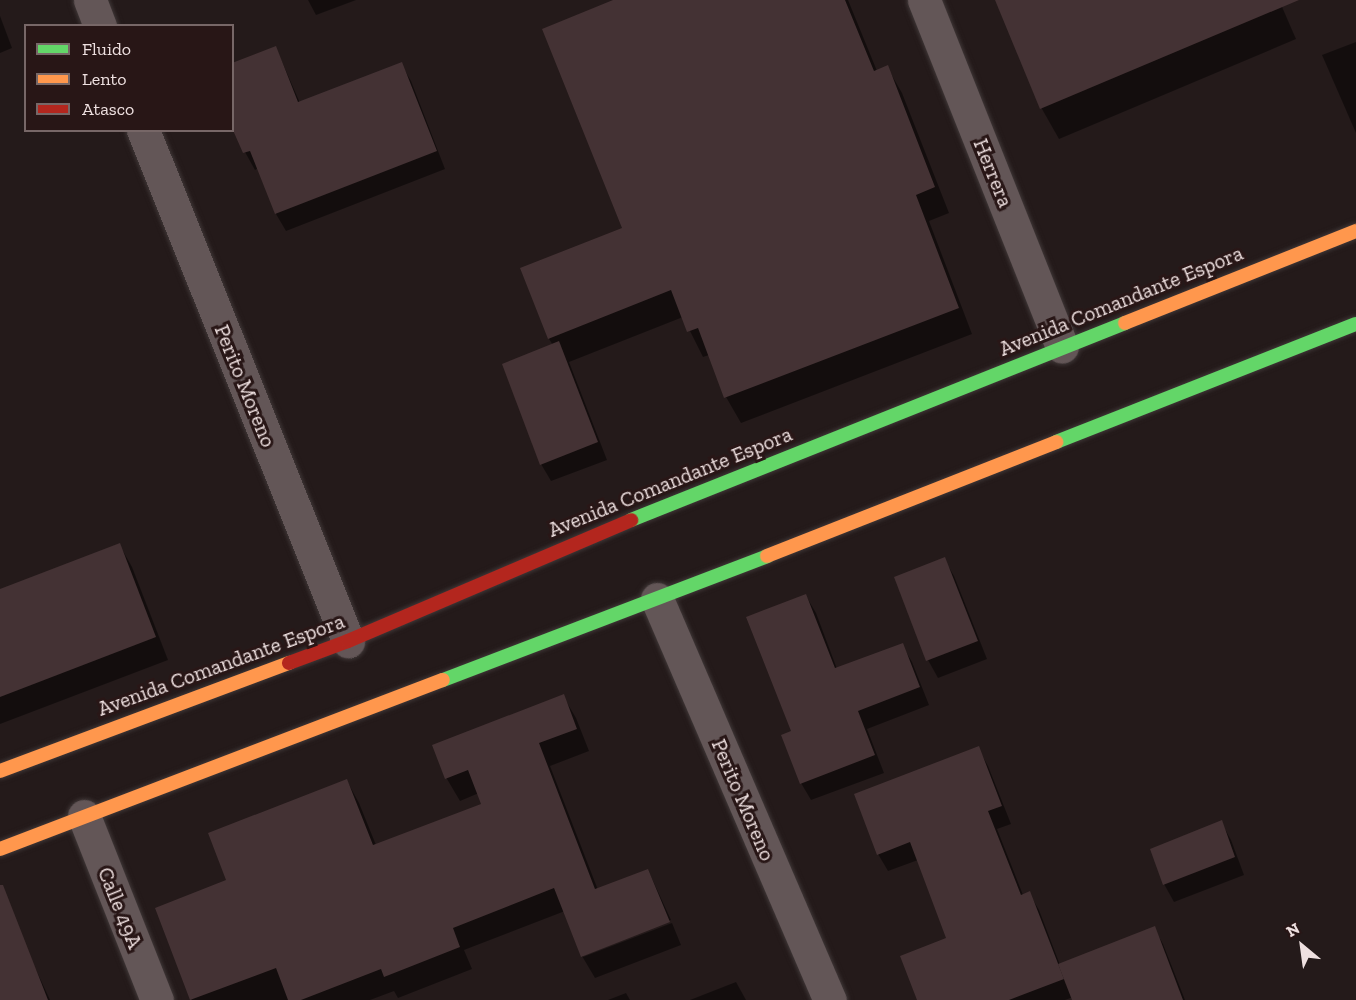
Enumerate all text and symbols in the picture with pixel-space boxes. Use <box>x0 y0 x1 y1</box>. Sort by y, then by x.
legend <box>24 24 234 132</box>
text: Fluido <box>82 38 131 60</box>
text: Lento <box>82 68 127 90</box>
text: Atasco <box>82 98 134 120</box>
street label: Herrera <box>968 135 1018 211</box>
street label: Avenida Comandante Espora <box>995 240 1247 362</box>
street label: Perito Moreno <box>209 321 281 451</box>
street label: Avenida Comandante Espora <box>544 421 796 543</box>
street label: Avenida Comandante Espora <box>94 609 348 721</box>
street label: Perito Moreno <box>706 735 780 865</box>
street label: Calle 49A <box>92 864 148 952</box>
north arrow <box>1272 916 1332 976</box>
text: N <box>1283 919 1303 941</box>

